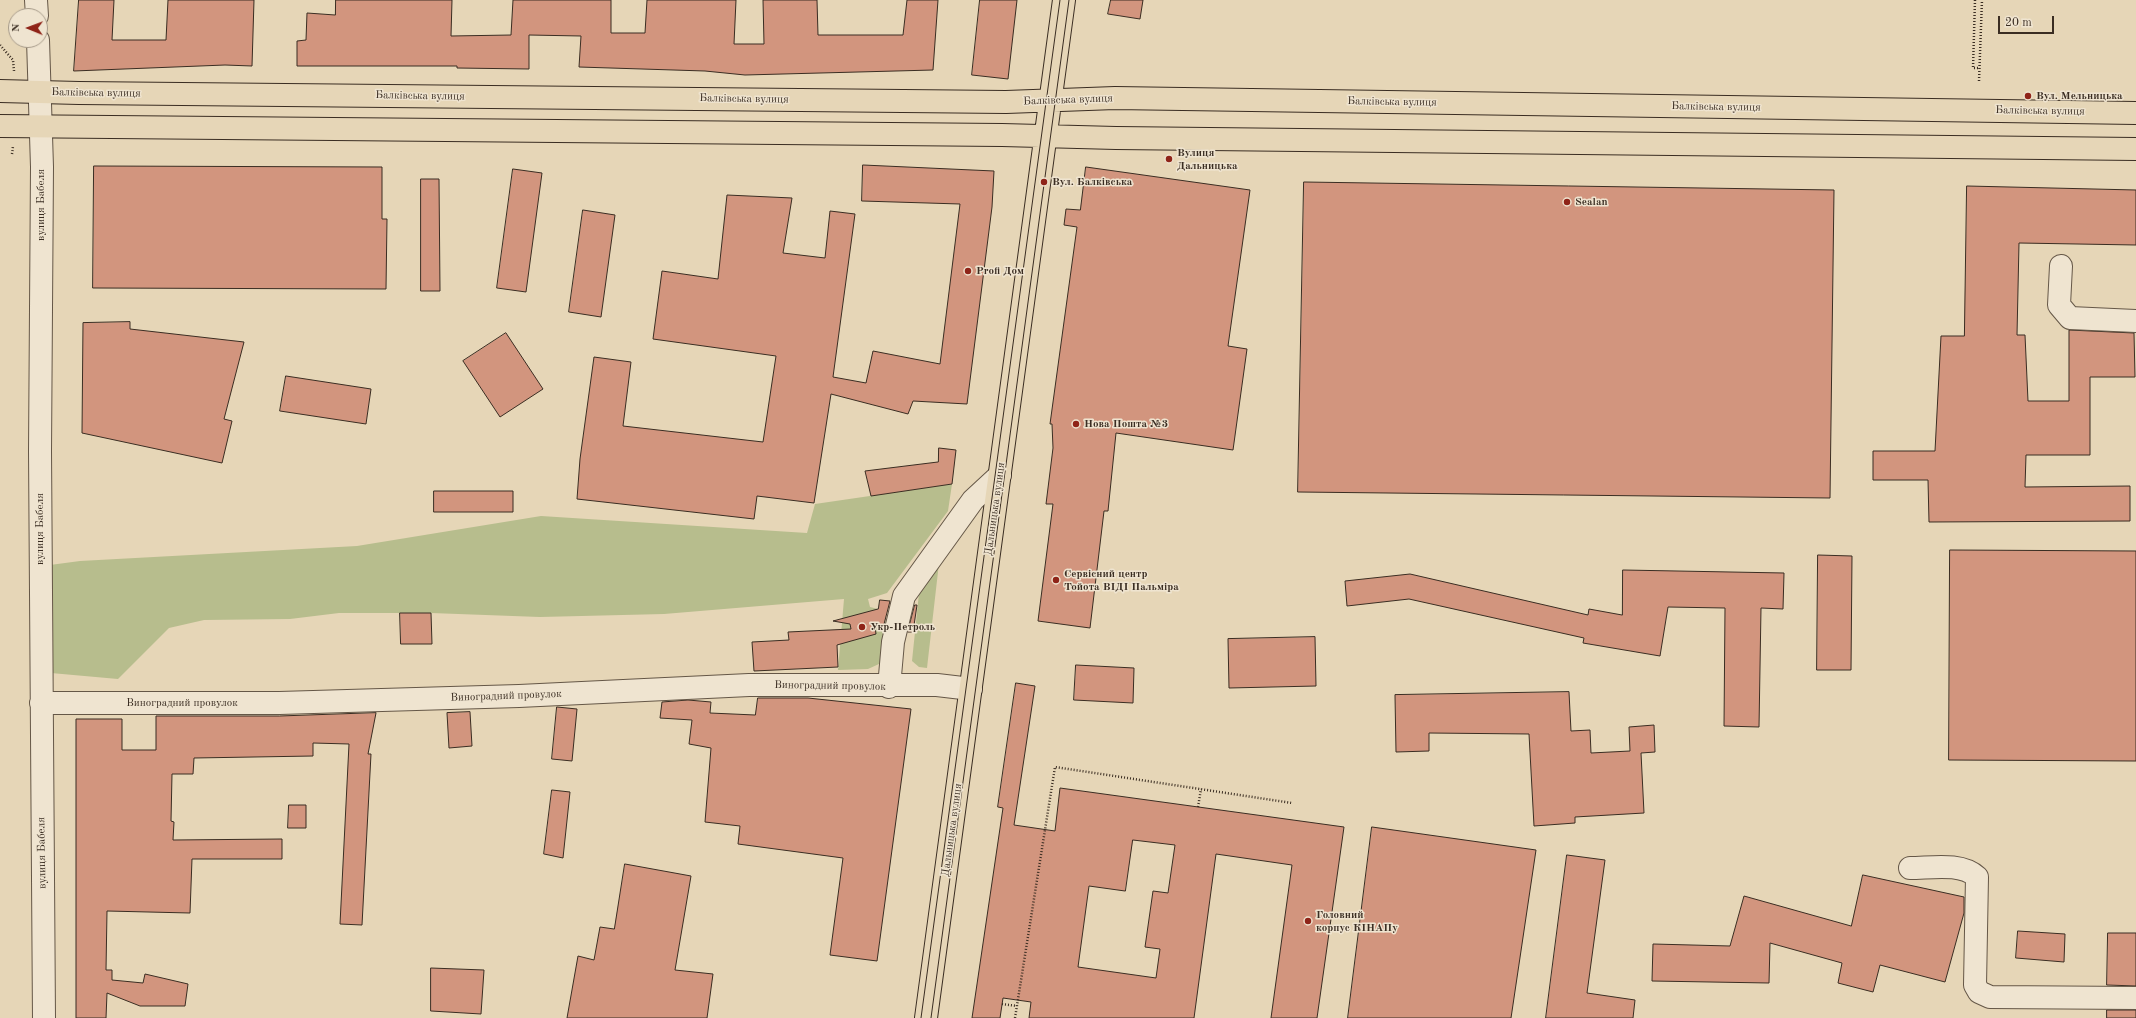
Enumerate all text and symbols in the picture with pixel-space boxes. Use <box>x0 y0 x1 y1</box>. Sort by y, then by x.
north arrow <box>8 8 48 48</box>
scale bar <box>2000 8 2056 34</box>
text: 20 m <box>2005 17 2032 29</box>
text: N <box>11 24 22 32</box>
street label: Балківська вулиця <box>51 86 141 100</box>
street label: Балківська вулиця <box>375 89 465 103</box>
place label: Вул. Мельницька <box>2036 89 2123 103</box>
marker: Вул. Мельницька <box>2023 91 2033 101</box>
street label: Балківська вулиця <box>699 92 789 106</box>
street label: Балківська вулиця <box>1023 92 1113 108</box>
street label: Балківська вулиця <box>1347 95 1437 109</box>
street label: Балківська вулиця <box>1671 100 1761 114</box>
street label: Балківська вулиця <box>1995 104 2085 118</box>
place label: Вулиця Дальницька <box>1177 146 1237 172</box>
marker: Вулиця Дальницька <box>1164 154 1174 164</box>
street label: вулиця Бабеля <box>34 169 48 241</box>
place label: Вул. Балківська <box>1052 175 1132 189</box>
marker: Вул. Балківська <box>1039 177 1049 187</box>
place label: Sealan <box>1575 195 1608 209</box>
marker: Sealan <box>1562 197 1572 207</box>
place label: Profi Дом <box>976 264 1024 278</box>
marker: Profi Дом <box>963 266 973 276</box>
place label: Нова Пошта №3 <box>1084 417 1168 431</box>
marker: Нова Пошта №3 <box>1071 419 1081 429</box>
street label: Дальницька вулиця <box>982 462 1008 556</box>
street label: вулиця Бабеля <box>33 493 47 565</box>
place label: Сервісний центр Тойота ВІДІ Пальміра <box>1064 567 1179 593</box>
marker: Сервісний центр Тойота ВІДІ Пальміра <box>1051 575 1061 585</box>
place label: Укр-Петроль <box>870 620 935 634</box>
marker: Укр-Петроль <box>857 622 867 632</box>
street label: Виноградний провулок <box>774 678 886 694</box>
street label: Виноградний провулок <box>450 687 562 705</box>
street label: Виноградний провулок <box>126 696 238 710</box>
street label: Дальницька вулиця <box>939 783 965 877</box>
street label: вулиця Бабеля <box>35 817 49 889</box>
place label: Головний корпус КІНАПу <box>1316 908 1398 934</box>
marker: Головний корпус КІНАПу <box>1303 916 1313 926</box>

